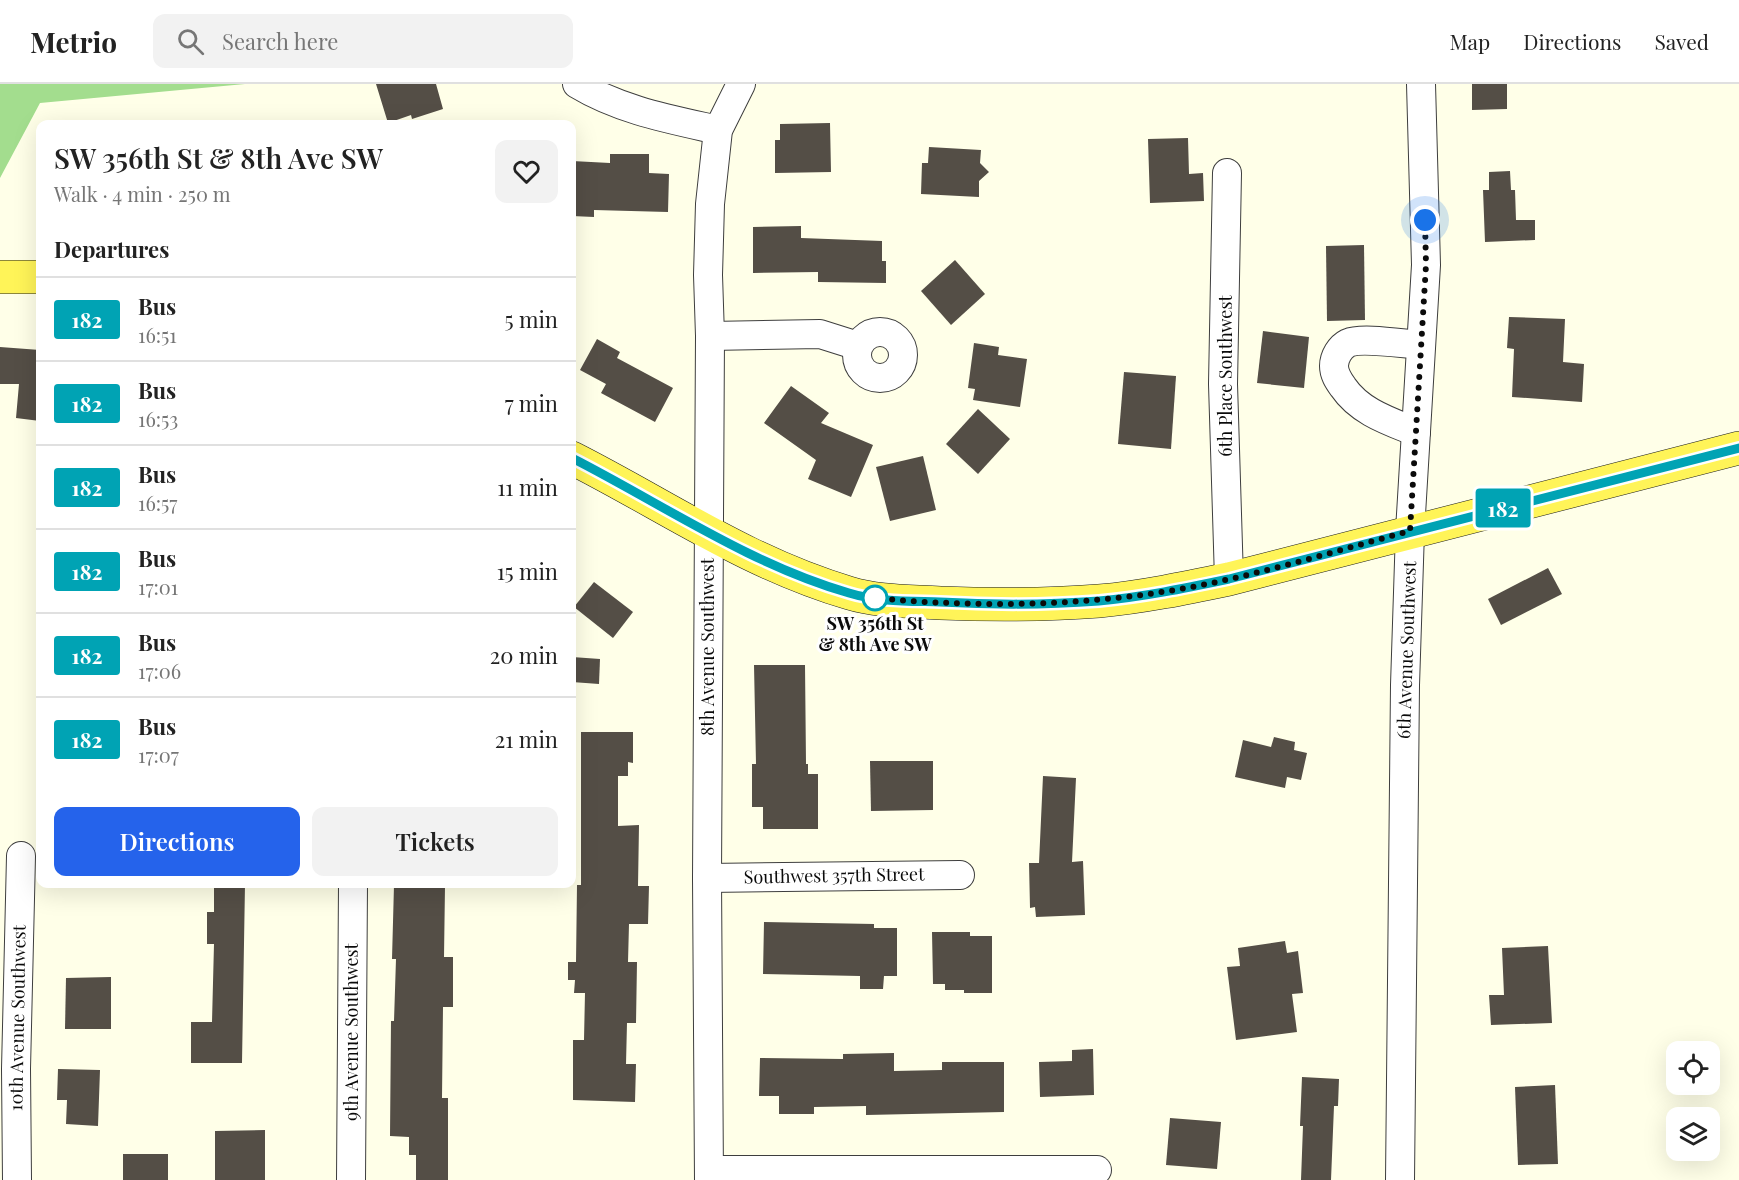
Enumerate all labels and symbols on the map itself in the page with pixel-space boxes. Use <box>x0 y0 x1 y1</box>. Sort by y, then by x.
your location <box>1410 205 1440 235</box>
street label: 6th Place Southwest <box>1213 295 1237 457</box>
line badge: 182 <box>1468 488 1538 528</box>
street label: 8th Avenue Southwest <box>695 557 719 736</box>
street label: 6th Avenue Southwest <box>1391 560 1421 739</box>
marker: SW 356th St & 8th Ave SW <box>862 585 888 611</box>
place label: SW 356th St & 8th Ave SW <box>818 611 932 656</box>
street label: Southwest 357th Street <box>743 861 925 889</box>
street label: 10th Avenue Southwest <box>3 924 31 1111</box>
street label: 9th Avenue Southwest <box>339 942 363 1121</box>

